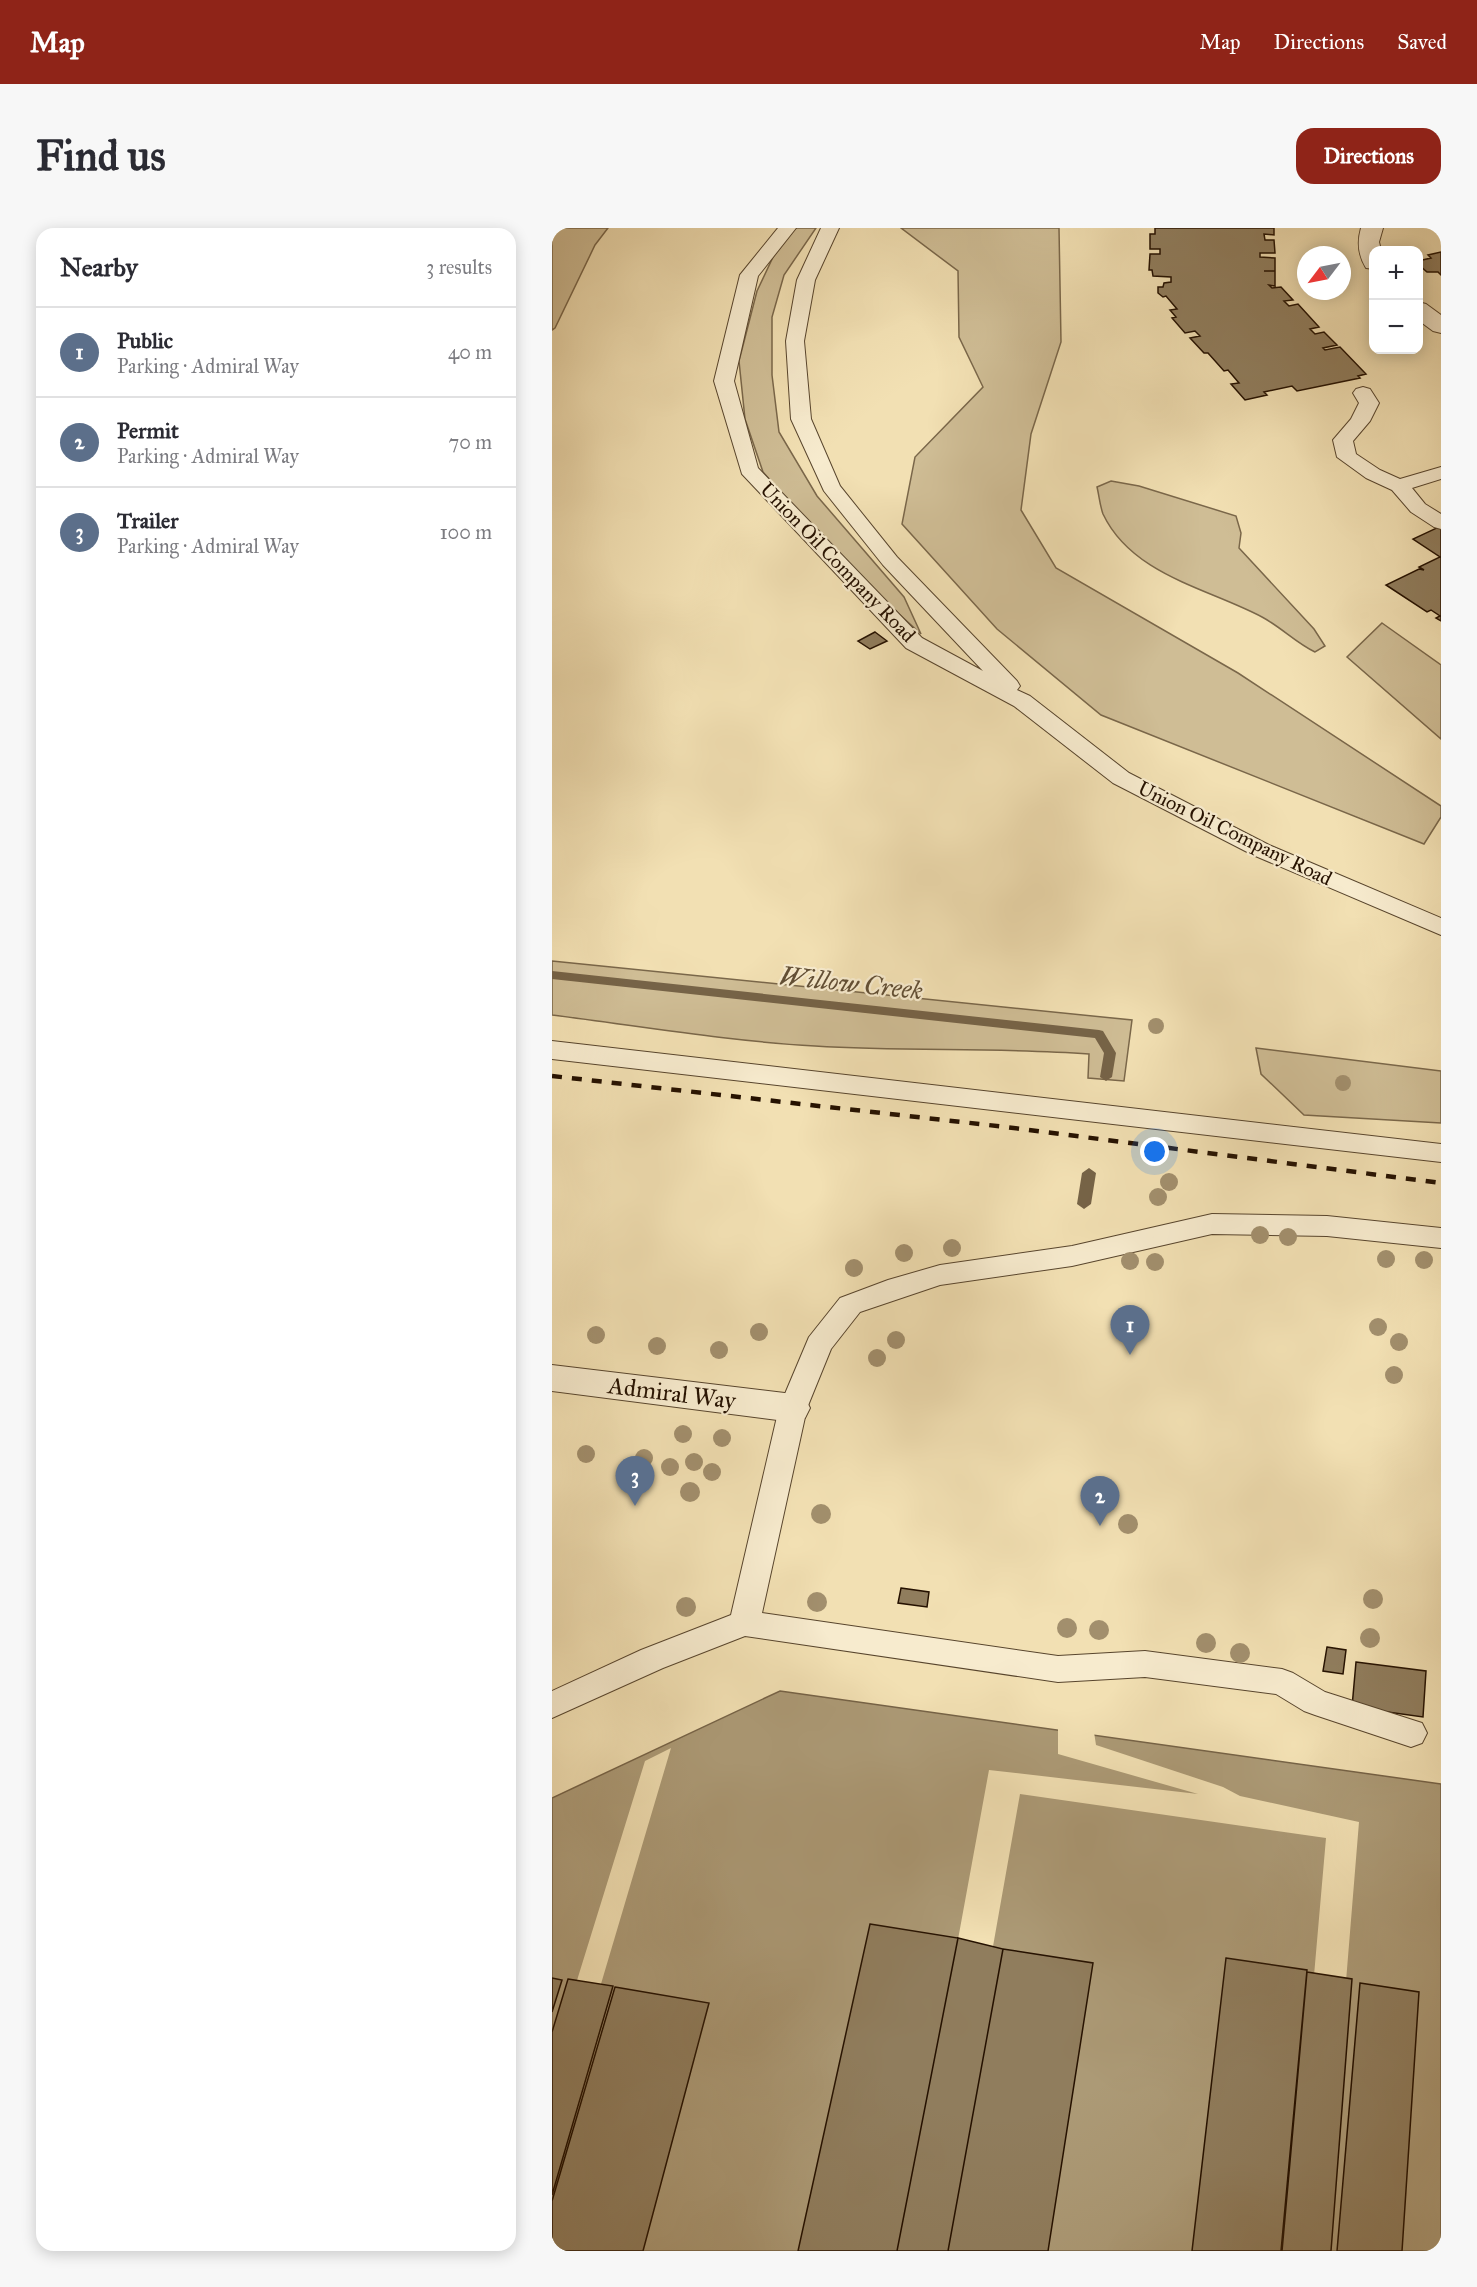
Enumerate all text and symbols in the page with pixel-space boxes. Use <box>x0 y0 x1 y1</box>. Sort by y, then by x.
text: Map <box>30 25 85 60</box>
text: Map <box>1200 29 1241 55</box>
text: Directions <box>1274 29 1364 55</box>
text: Saved <box>1397 29 1447 55</box>
button: Directions <box>1296 128 1441 184</box>
text: Find us <box>36 130 166 182</box>
north arrow <box>1297 246 1351 300</box>
map controls <box>1369 246 1423 354</box>
button: + <box>1369 246 1423 300</box>
text: Nearby <box>60 251 138 283</box>
text: 3 results <box>426 255 492 279</box>
button: − <box>1369 300 1423 354</box>
text: Public <box>117 327 173 354</box>
text: 1 <box>76 340 83 364</box>
text: 40 m <box>448 340 492 364</box>
text: Parking · Admiral Way <box>117 354 299 378</box>
text: Permit <box>117 417 179 444</box>
text: 2 <box>75 430 84 454</box>
text: 70 m <box>449 430 492 454</box>
text: Parking · Admiral Way <box>117 444 299 468</box>
street label: Union Oil Company Road <box>755 477 921 647</box>
text: Trailer <box>117 507 178 534</box>
text: 3 <box>76 520 84 544</box>
text: 100 m <box>440 520 492 544</box>
text: Parking · Admiral Way <box>117 534 299 558</box>
street label: Union Oil Company Road <box>1134 775 1336 891</box>
water label: Willow Creek <box>778 960 925 1006</box>
your location <box>1140 1137 1169 1166</box>
pin: 1 <box>1110 1306 1150 1355</box>
street label: Admiral Way <box>605 1370 738 1416</box>
pin: 3 <box>616 1456 655 1506</box>
pin: 2 <box>1080 1476 1120 1526</box>

